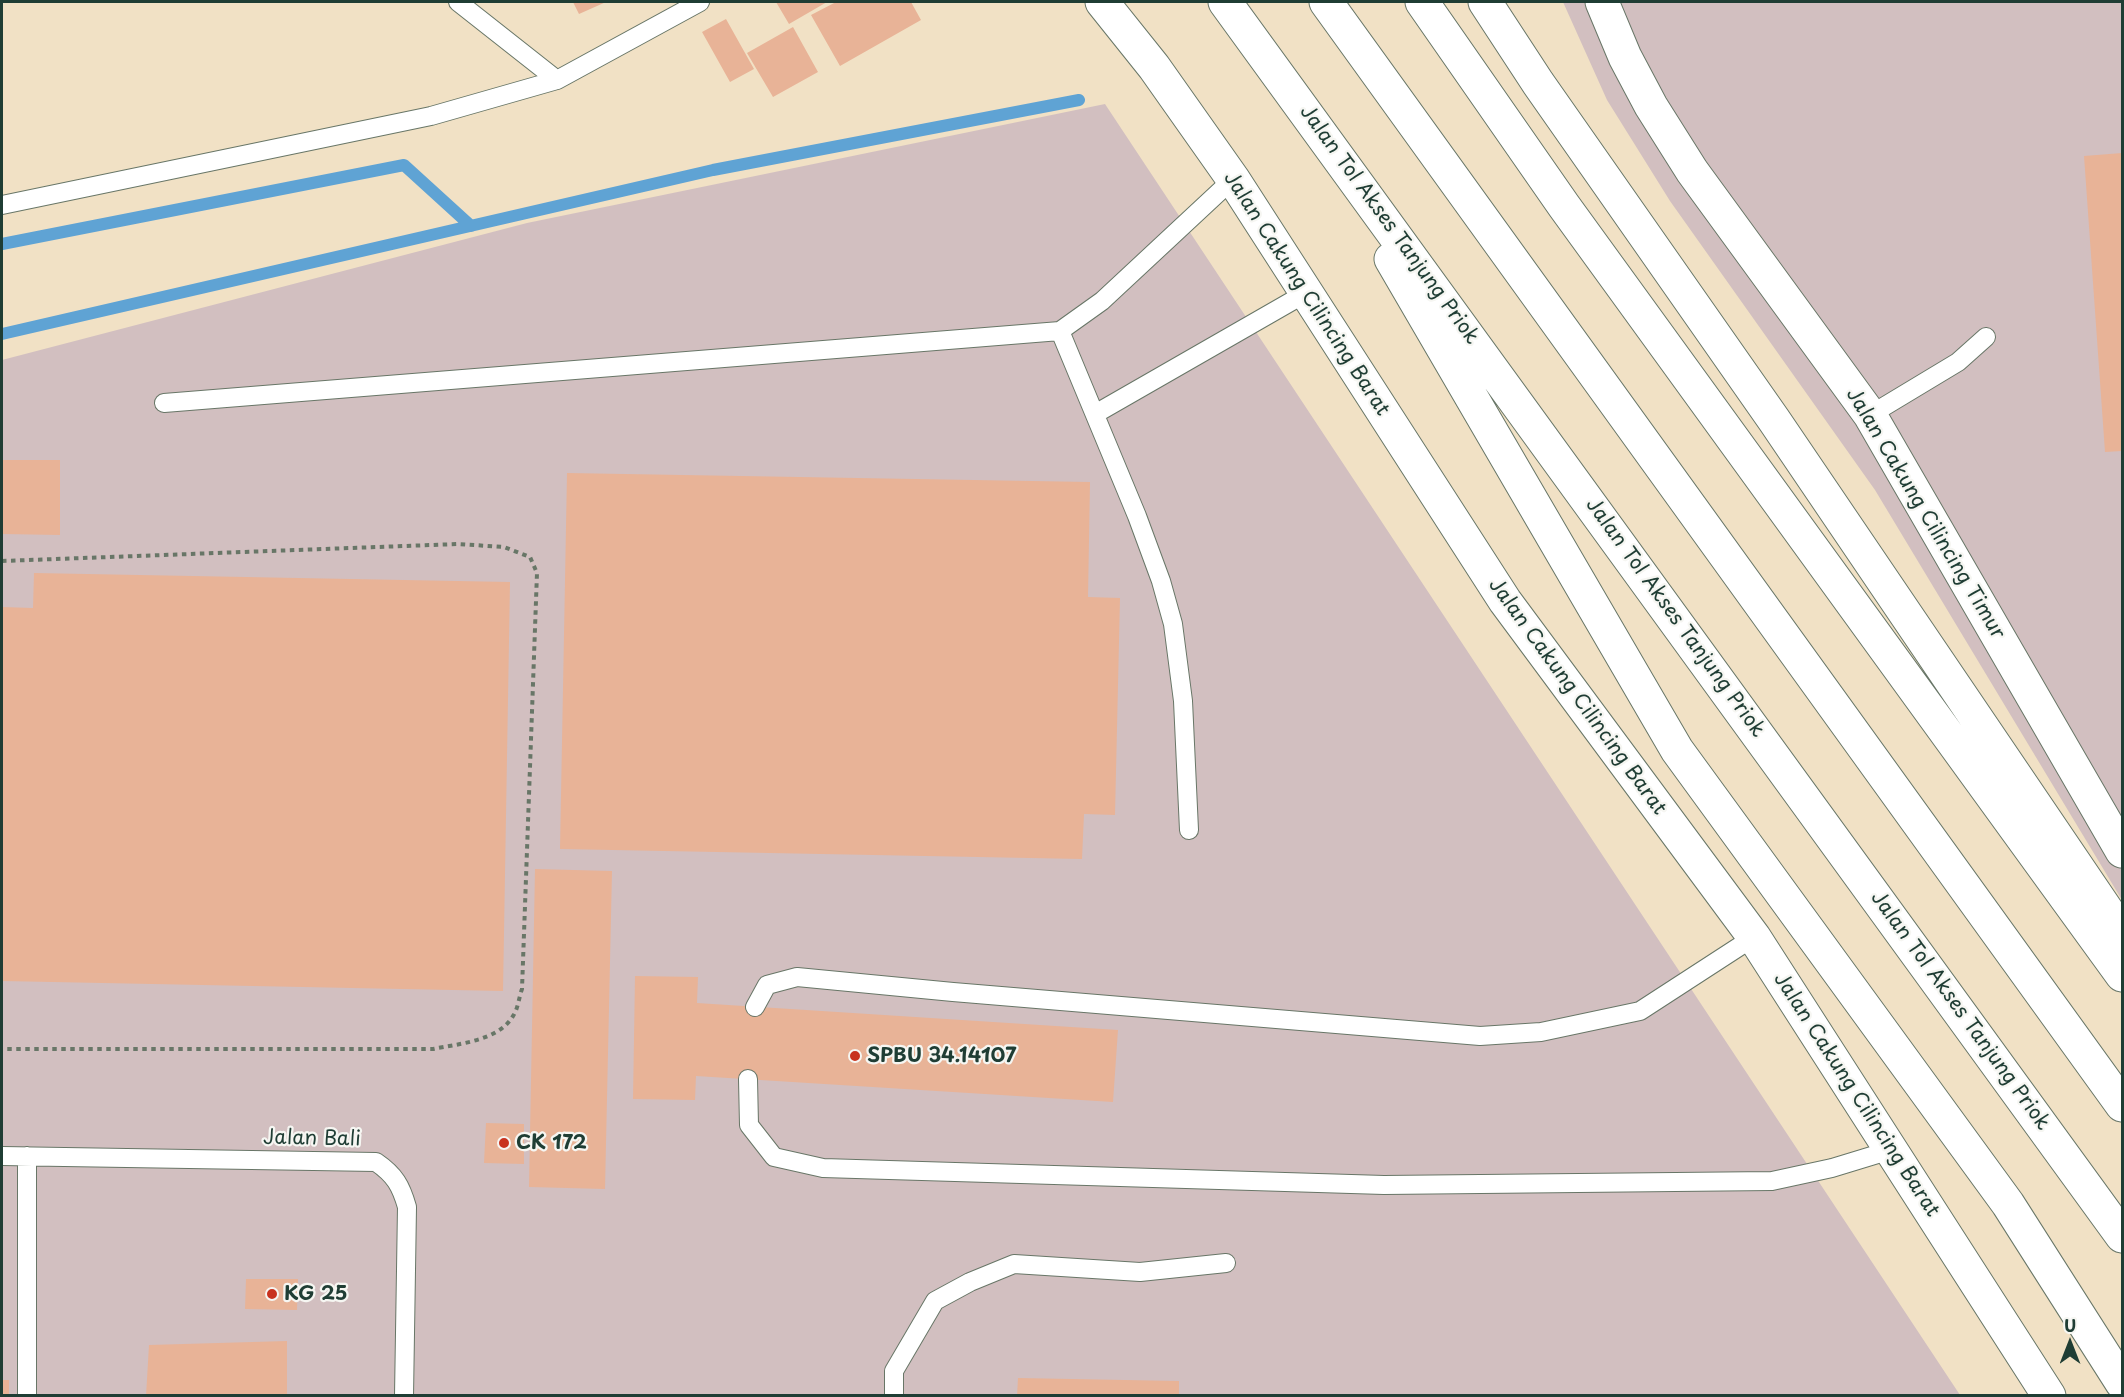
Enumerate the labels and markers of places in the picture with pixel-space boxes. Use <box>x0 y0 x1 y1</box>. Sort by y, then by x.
place label: SPBU 34.14107 <box>867 1044 1016 1068</box>
marker: SPBU 34.14107 <box>848 1049 862 1063</box>
place label: CK 172 <box>516 1131 587 1155</box>
marker: CK 172 <box>497 1136 511 1150</box>
place label: KG 25 <box>284 1282 348 1306</box>
marker: KG 25 <box>265 1287 279 1301</box>

